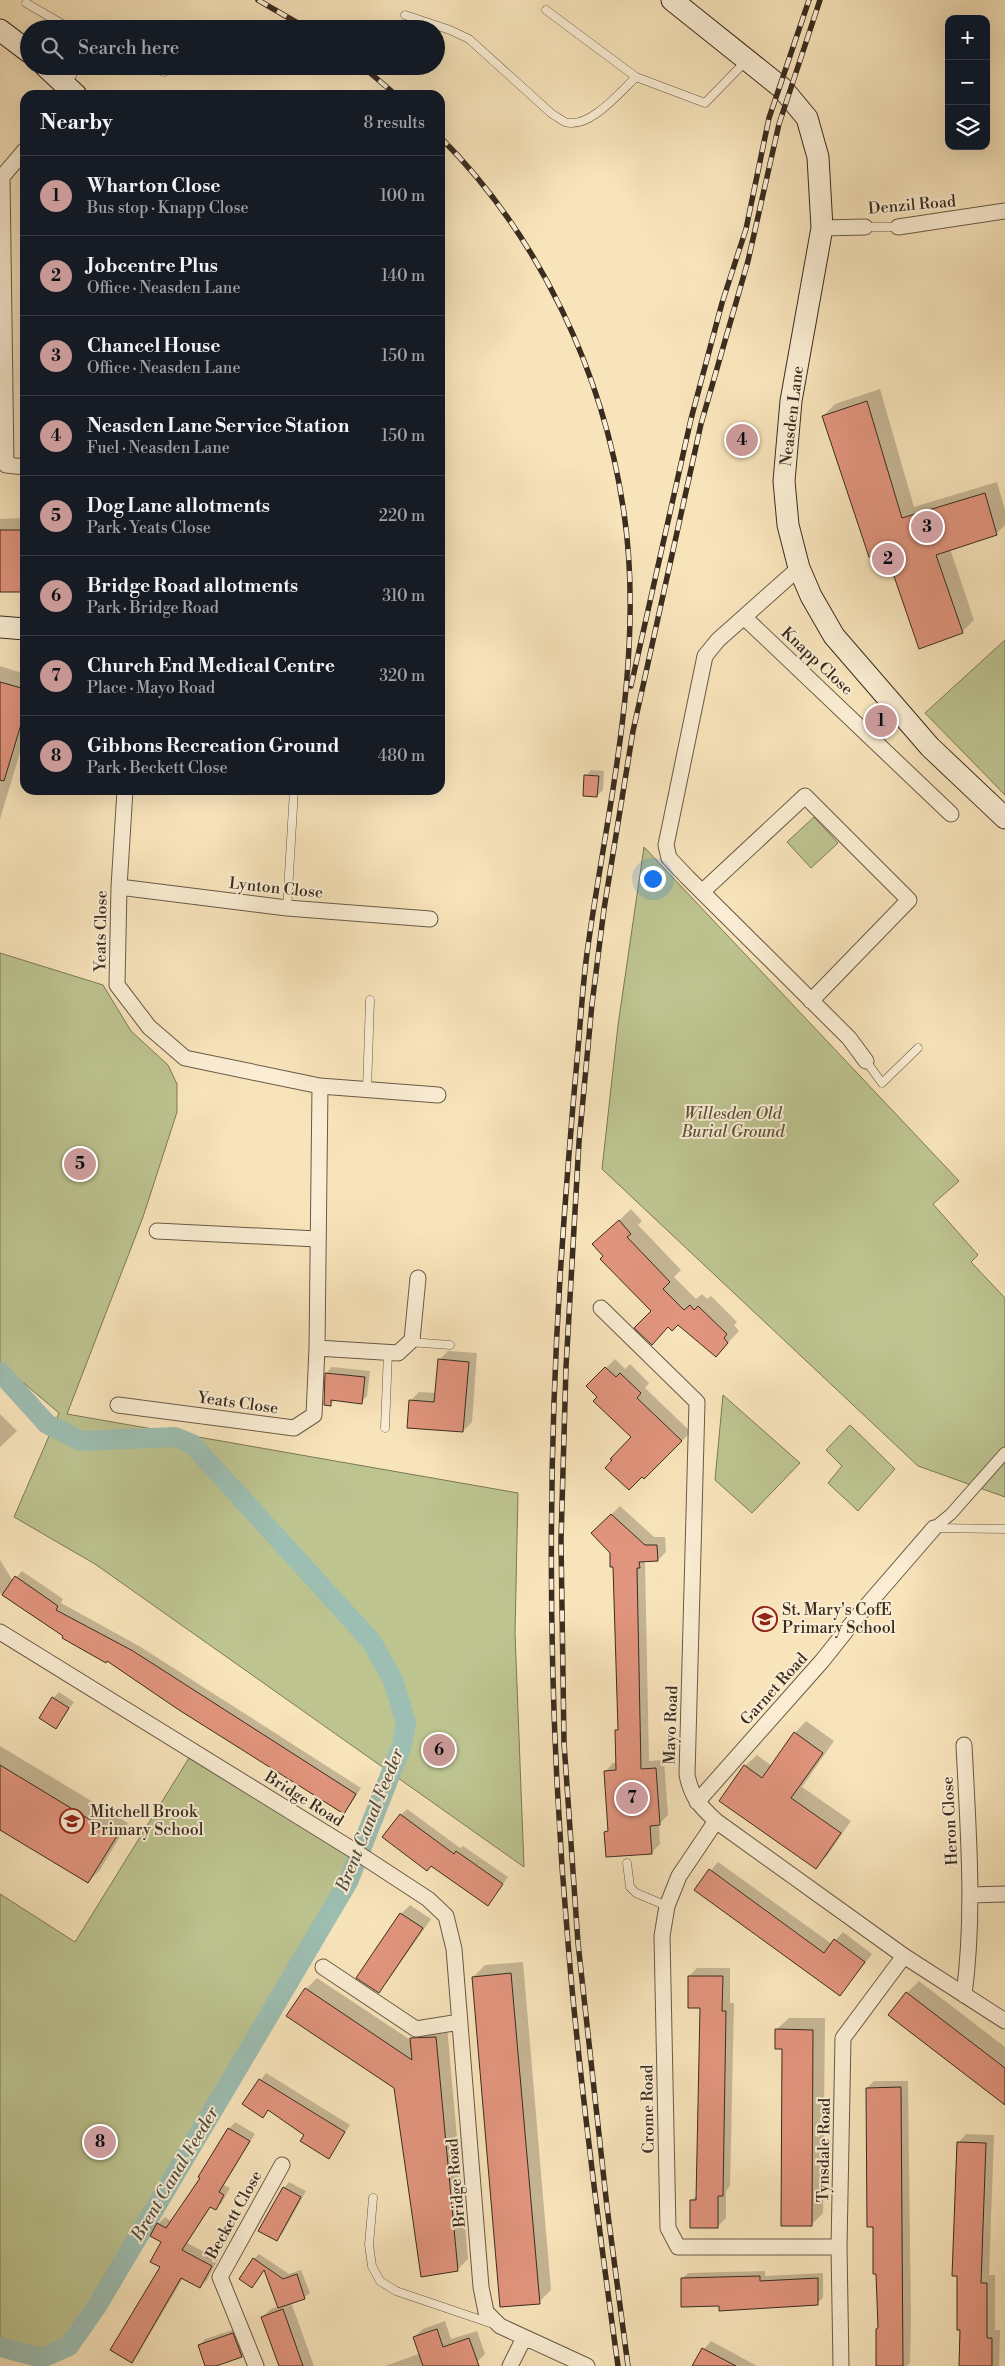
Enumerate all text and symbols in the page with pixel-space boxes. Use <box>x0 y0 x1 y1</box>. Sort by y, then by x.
map controls <box>945 15 990 150</box>
button: + <box>945 15 990 60</box>
search box <box>20 20 445 75</box>
icon: search <box>38 34 66 62</box>
text: Search here <box>78 36 179 60</box>
button: − <box>945 60 990 105</box>
button: layers <box>945 105 990 150</box>
text: Nearby <box>40 110 113 136</box>
text: 8 results <box>363 113 425 133</box>
text: Wharton Close <box>87 174 221 198</box>
text: 1 <box>52 186 60 206</box>
text: 100 m <box>380 186 425 206</box>
street label: Denzil Road <box>867 191 957 219</box>
text: Bus stop · Knapp Close <box>87 198 249 218</box>
text: Jobcentre Plus <box>87 254 218 278</box>
text: 2 <box>51 266 61 286</box>
text: 140 m <box>381 266 425 286</box>
text: Office · Neasden Lane <box>87 278 240 298</box>
text: Chancel House <box>87 334 220 358</box>
text: 3 <box>51 346 61 366</box>
text: 150 m <box>381 346 425 366</box>
text: Office · Neasden Lane <box>87 358 240 378</box>
street label: Neasden Lane <box>776 365 808 467</box>
text: Neasden Lane Service Station <box>87 414 349 438</box>
pin: 4 <box>726 421 758 459</box>
text: 4 <box>51 426 61 446</box>
text: 150 m <box>381 426 425 446</box>
text: Fuel · Neasden Lane <box>87 438 230 458</box>
text: Dog Lane allotments <box>87 494 270 518</box>
text: 5 <box>51 506 61 526</box>
text: 220 m <box>379 506 425 526</box>
pin: 3 <box>911 508 943 546</box>
text: Park · Yeats Close <box>87 518 211 538</box>
pin: 2 <box>872 540 904 578</box>
text: Bridge Road allotments <box>87 574 298 598</box>
text: 6 <box>51 586 61 606</box>
text: 310 m <box>382 586 425 606</box>
text: Park · Bridge Road <box>87 598 219 618</box>
street label: Knapp Close <box>777 623 857 699</box>
text: Church End Medical Centre <box>87 654 335 678</box>
text: 7 <box>51 666 61 686</box>
text: 320 m <box>379 666 425 686</box>
text: Place · Mayo Road <box>87 678 215 698</box>
pin: 1 <box>865 702 897 740</box>
text: Gibbons Recreation Ground <box>87 734 340 758</box>
text: 8 <box>51 746 61 766</box>
text: 480 m <box>378 746 425 766</box>
text: Park · Beckett Close <box>87 758 228 778</box>
your location <box>640 866 666 892</box>
street label: Lynton Close <box>228 873 324 903</box>
street label: Yeats Close <box>90 890 112 973</box>
park label: Willesden Old Burial Ground <box>680 1104 786 1142</box>
pin: 5 <box>64 1145 96 1183</box>
street label: Yeats Close <box>195 1387 280 1419</box>
place label: St. Mary's CofE Primary School <box>782 1600 896 1638</box>
school or university icon: St. Mary's CofE Primary School <box>752 1606 778 1632</box>
street label: Garnet Road <box>736 1649 812 1729</box>
street label: Mayo Road <box>660 1685 682 1765</box>
pin: 6 <box>423 1731 455 1769</box>
water label: Brent Canal Feeder <box>330 1745 409 1896</box>
street label: Bridge Road <box>260 1766 347 1831</box>
street label: Heron Close <box>938 1776 962 1866</box>
pin: 7 <box>616 1779 648 1817</box>
place label: Mitchell Brook Primary School <box>90 1802 204 1840</box>
school or university icon: Mitchell Brook Primary School <box>59 1808 85 1834</box>
street label: Crome Road <box>637 2064 659 2154</box>
street label: Tynsdale Road <box>813 2098 835 2202</box>
water label: Brent Canal Feeder <box>125 2102 224 2246</box>
pin: 8 <box>84 2123 116 2161</box>
street label: Bridge Road <box>442 2138 470 2229</box>
street label: Beckett Close <box>201 2167 267 2264</box>

